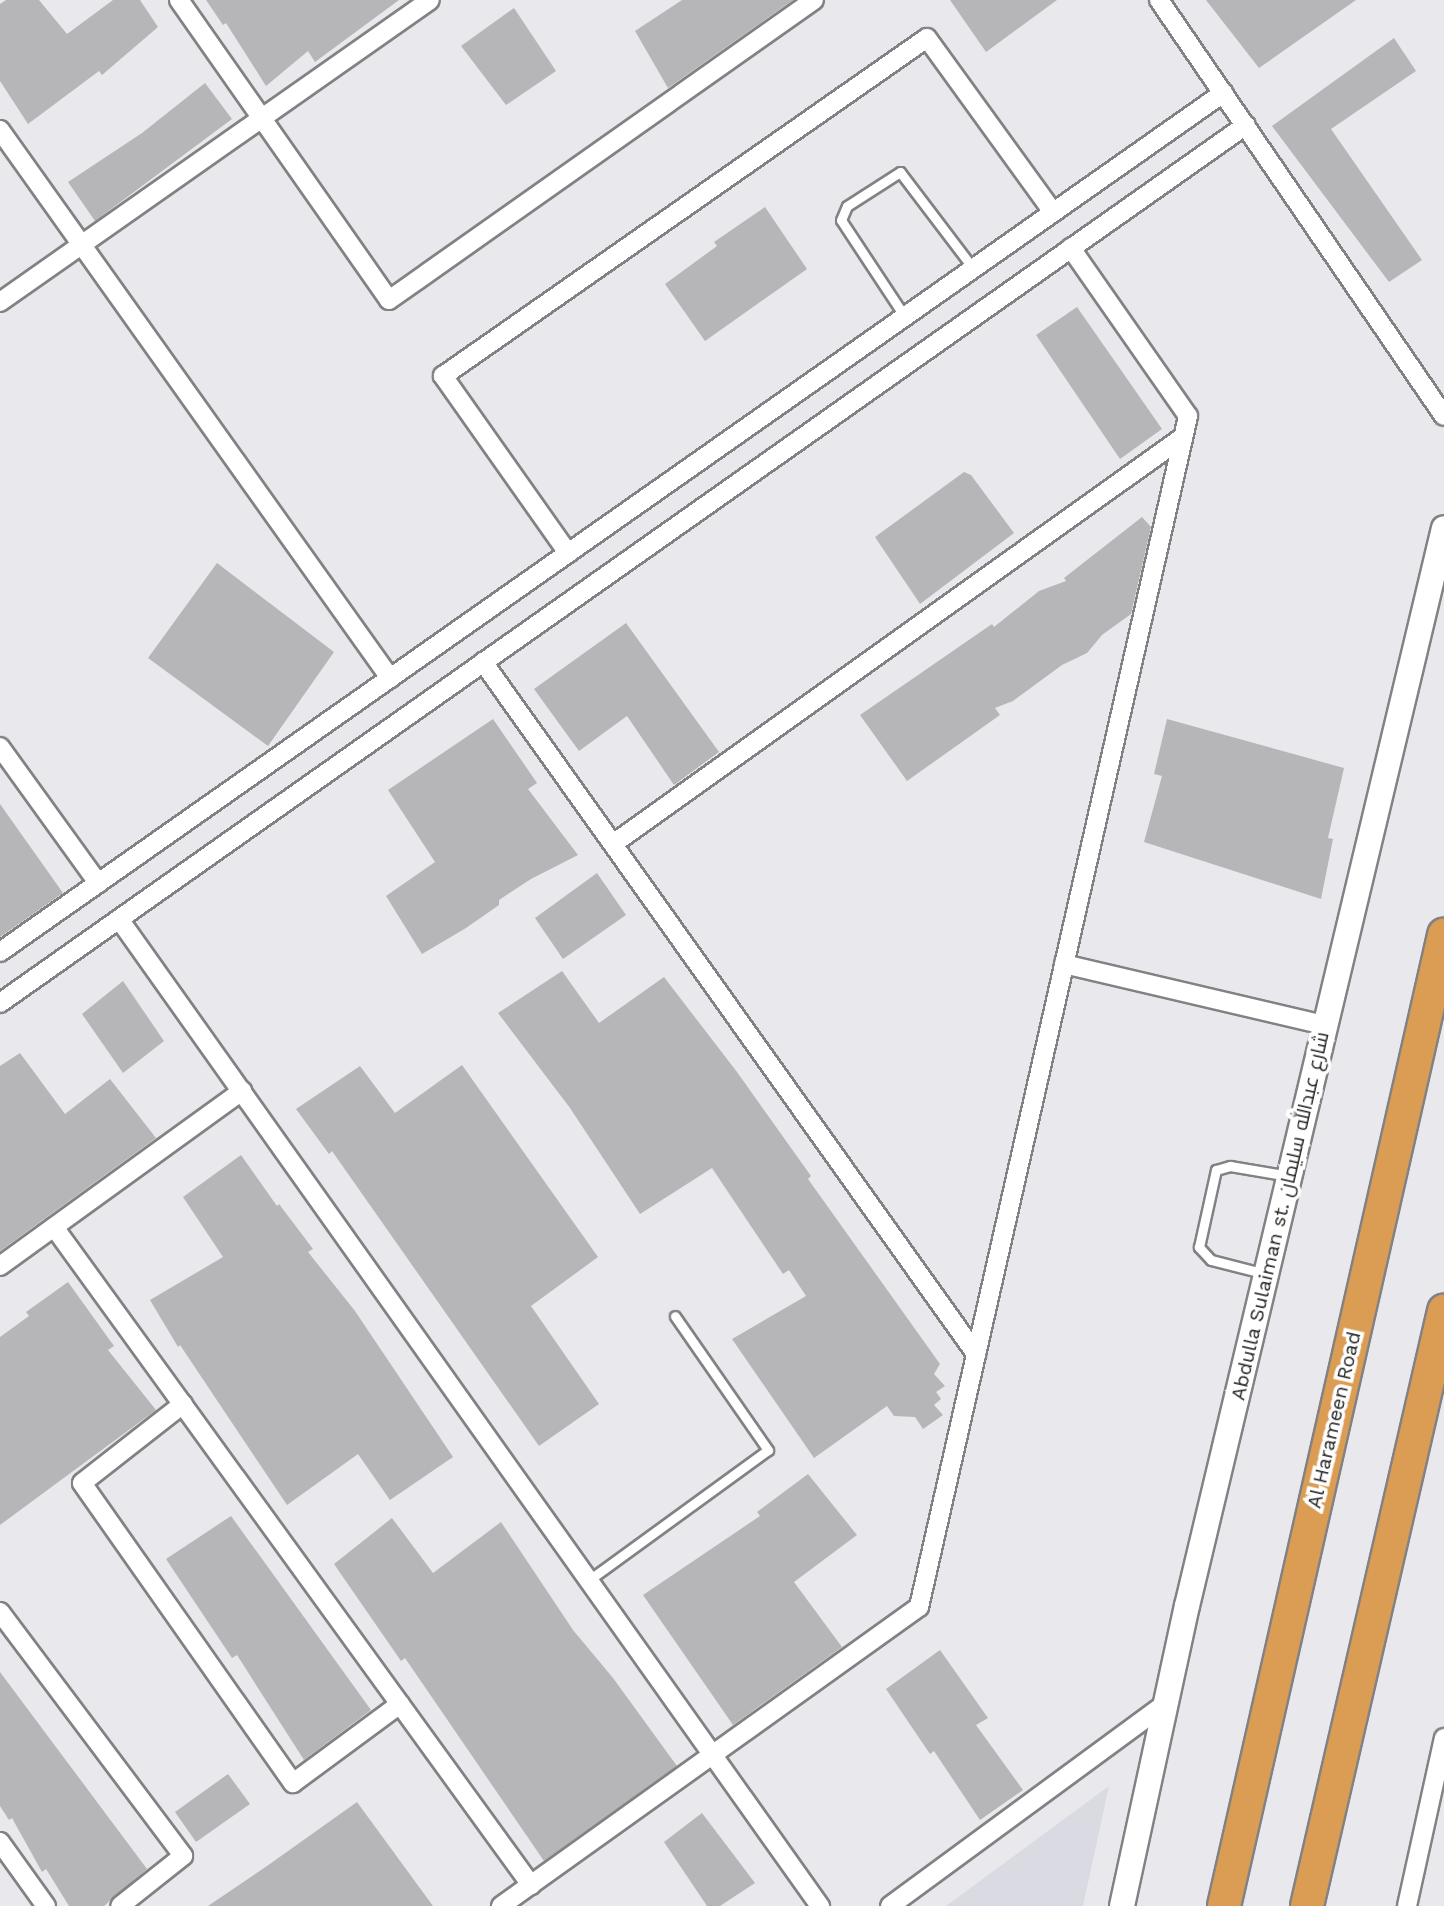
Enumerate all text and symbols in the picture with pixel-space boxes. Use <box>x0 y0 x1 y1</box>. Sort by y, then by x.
street label: Abdulla Sulaiman st. شارع عبدالله سليمان <box>1226 1029 1334 1403</box>
street label: Al Harameen Road <box>1302 1329 1366 1511</box>

